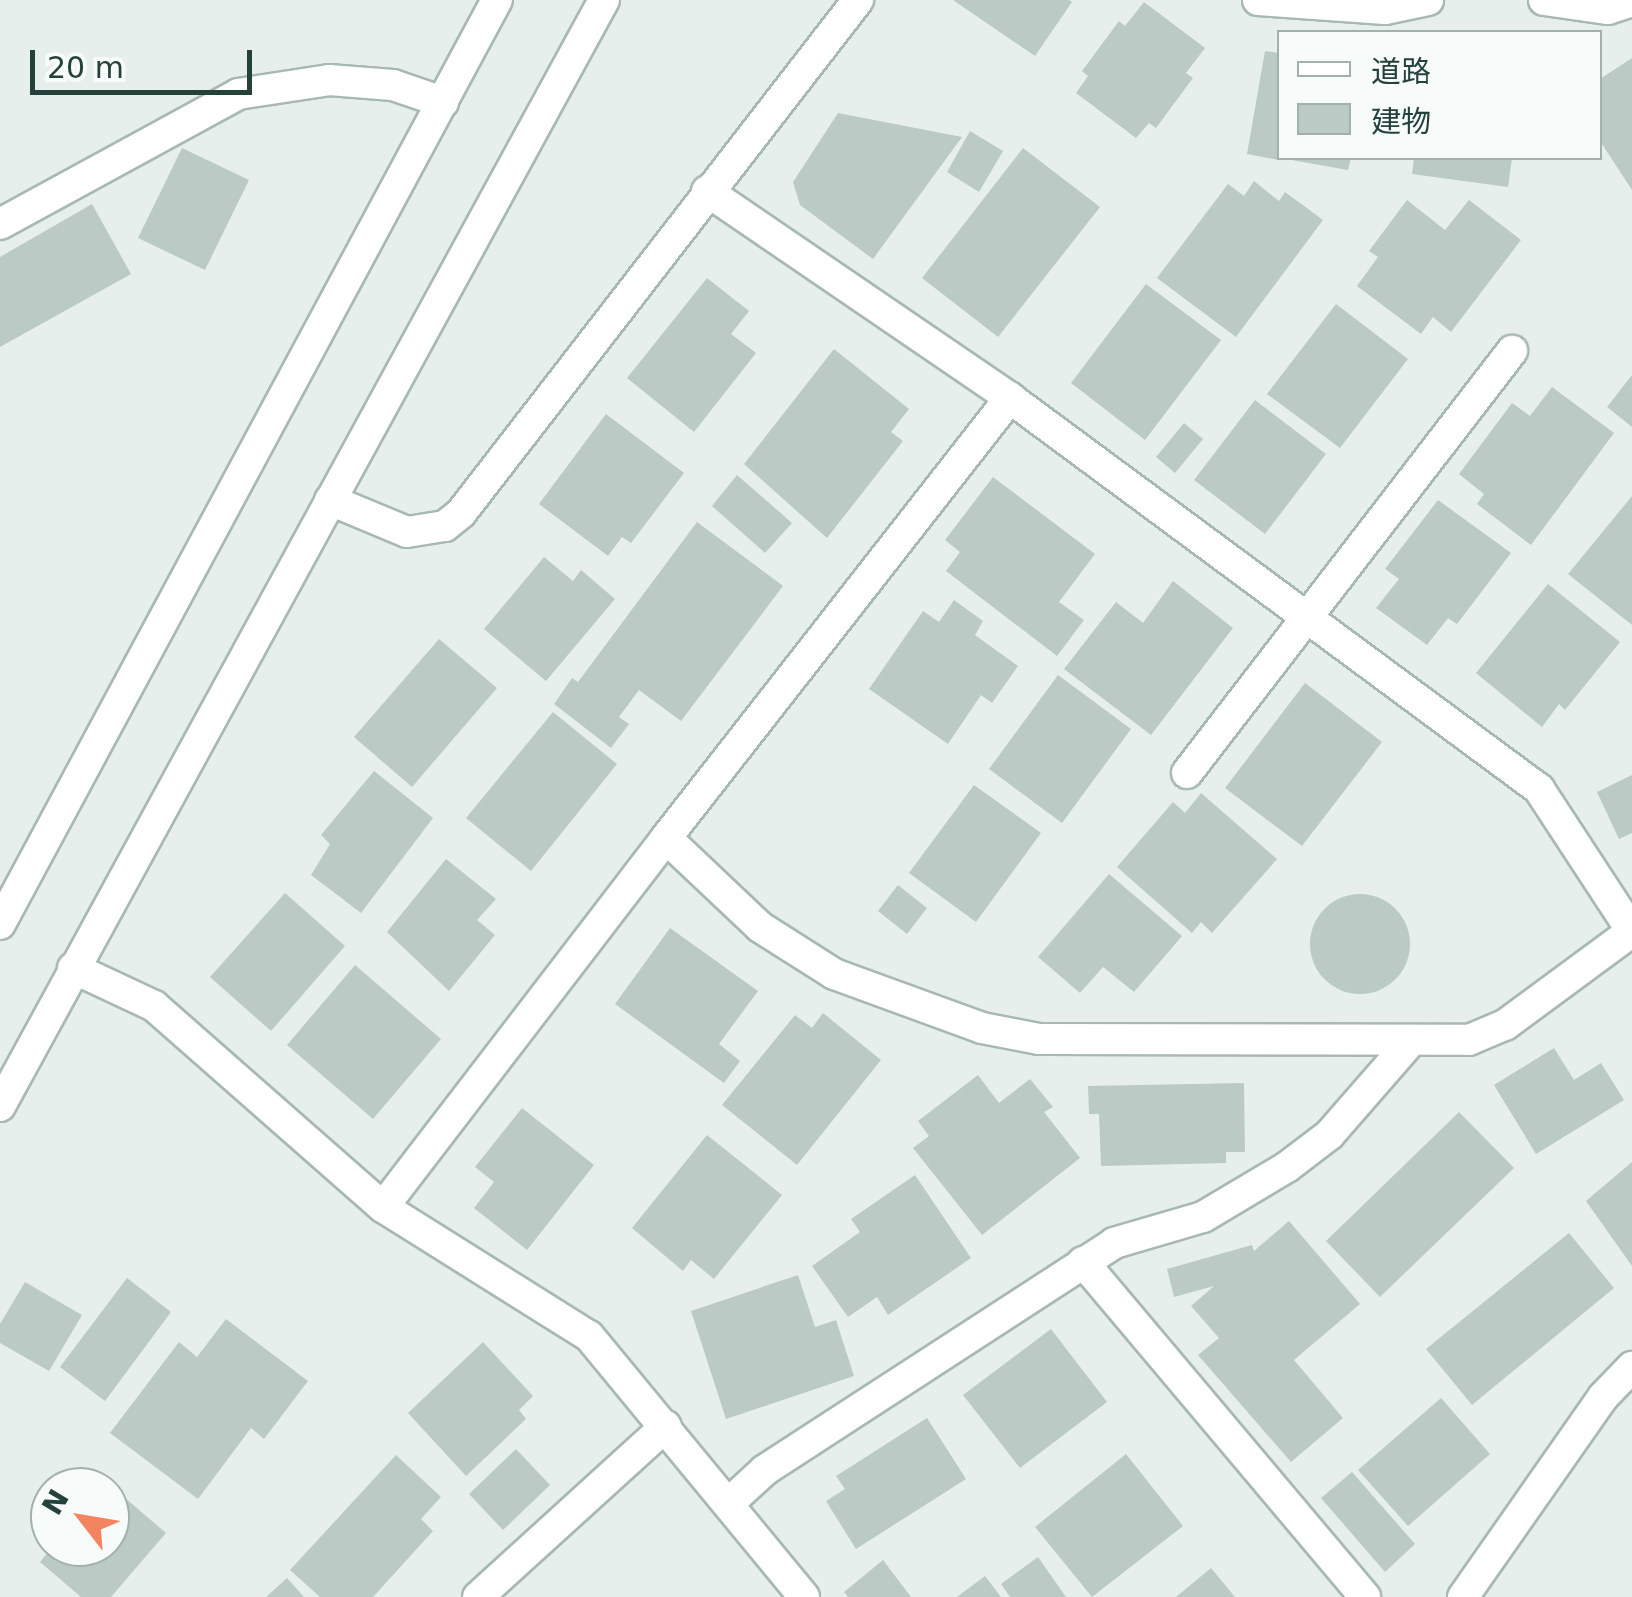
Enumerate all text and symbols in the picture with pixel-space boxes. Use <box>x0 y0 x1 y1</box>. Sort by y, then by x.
scale bar <box>35 30 258 92</box>
legend <box>1277 30 1602 160</box>
text: 20 m <box>47 50 124 85</box>
text: 道路 <box>1371 54 1431 89</box>
text: 建物 <box>1371 104 1431 139</box>
north arrow <box>30 1467 130 1567</box>
text: N <box>35 1484 76 1521</box>

